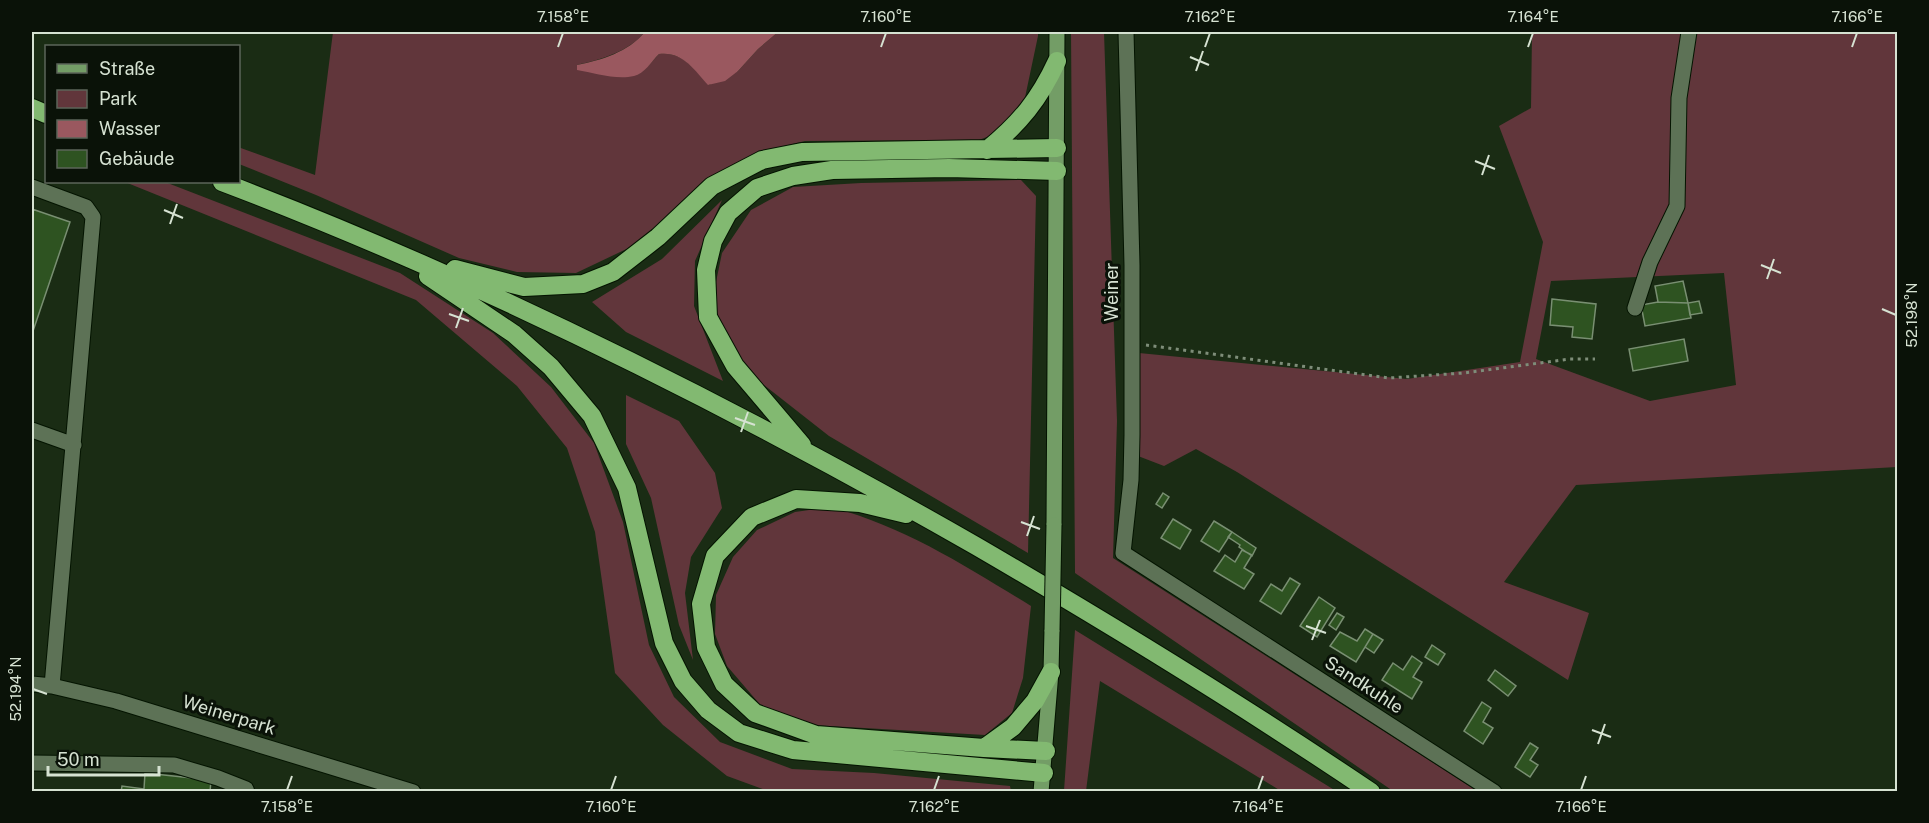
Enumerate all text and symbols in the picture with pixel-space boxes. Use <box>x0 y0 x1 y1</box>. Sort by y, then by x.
text: 7.158°E <box>537 8 589 25</box>
text: 7.160°E <box>860 8 912 25</box>
text: 7.162°E <box>1184 8 1236 25</box>
text: 7.164°E <box>1507 8 1559 25</box>
text: 7.166°E <box>1831 8 1883 25</box>
legend <box>45 45 240 183</box>
text: Straße <box>99 58 155 79</box>
text: Park <box>99 88 137 109</box>
text: Wasser <box>99 118 161 139</box>
text: Gebäude <box>99 148 174 169</box>
street label: Weiner <box>1101 263 1122 321</box>
text: 52.198°N <box>1903 282 1920 348</box>
street label: Sandkuhle <box>1321 651 1407 718</box>
text: 52.194°N <box>7 656 24 722</box>
street label: Weinerpark <box>180 690 278 739</box>
scale bar <box>48 739 159 777</box>
text: 50 m <box>57 749 100 770</box>
text: 7.158°E <box>261 798 313 815</box>
text: 7.160°E <box>585 798 637 815</box>
text: 7.162°E <box>908 798 960 815</box>
text: 7.164°E <box>1232 798 1284 815</box>
text: 7.166°E <box>1555 798 1607 815</box>

